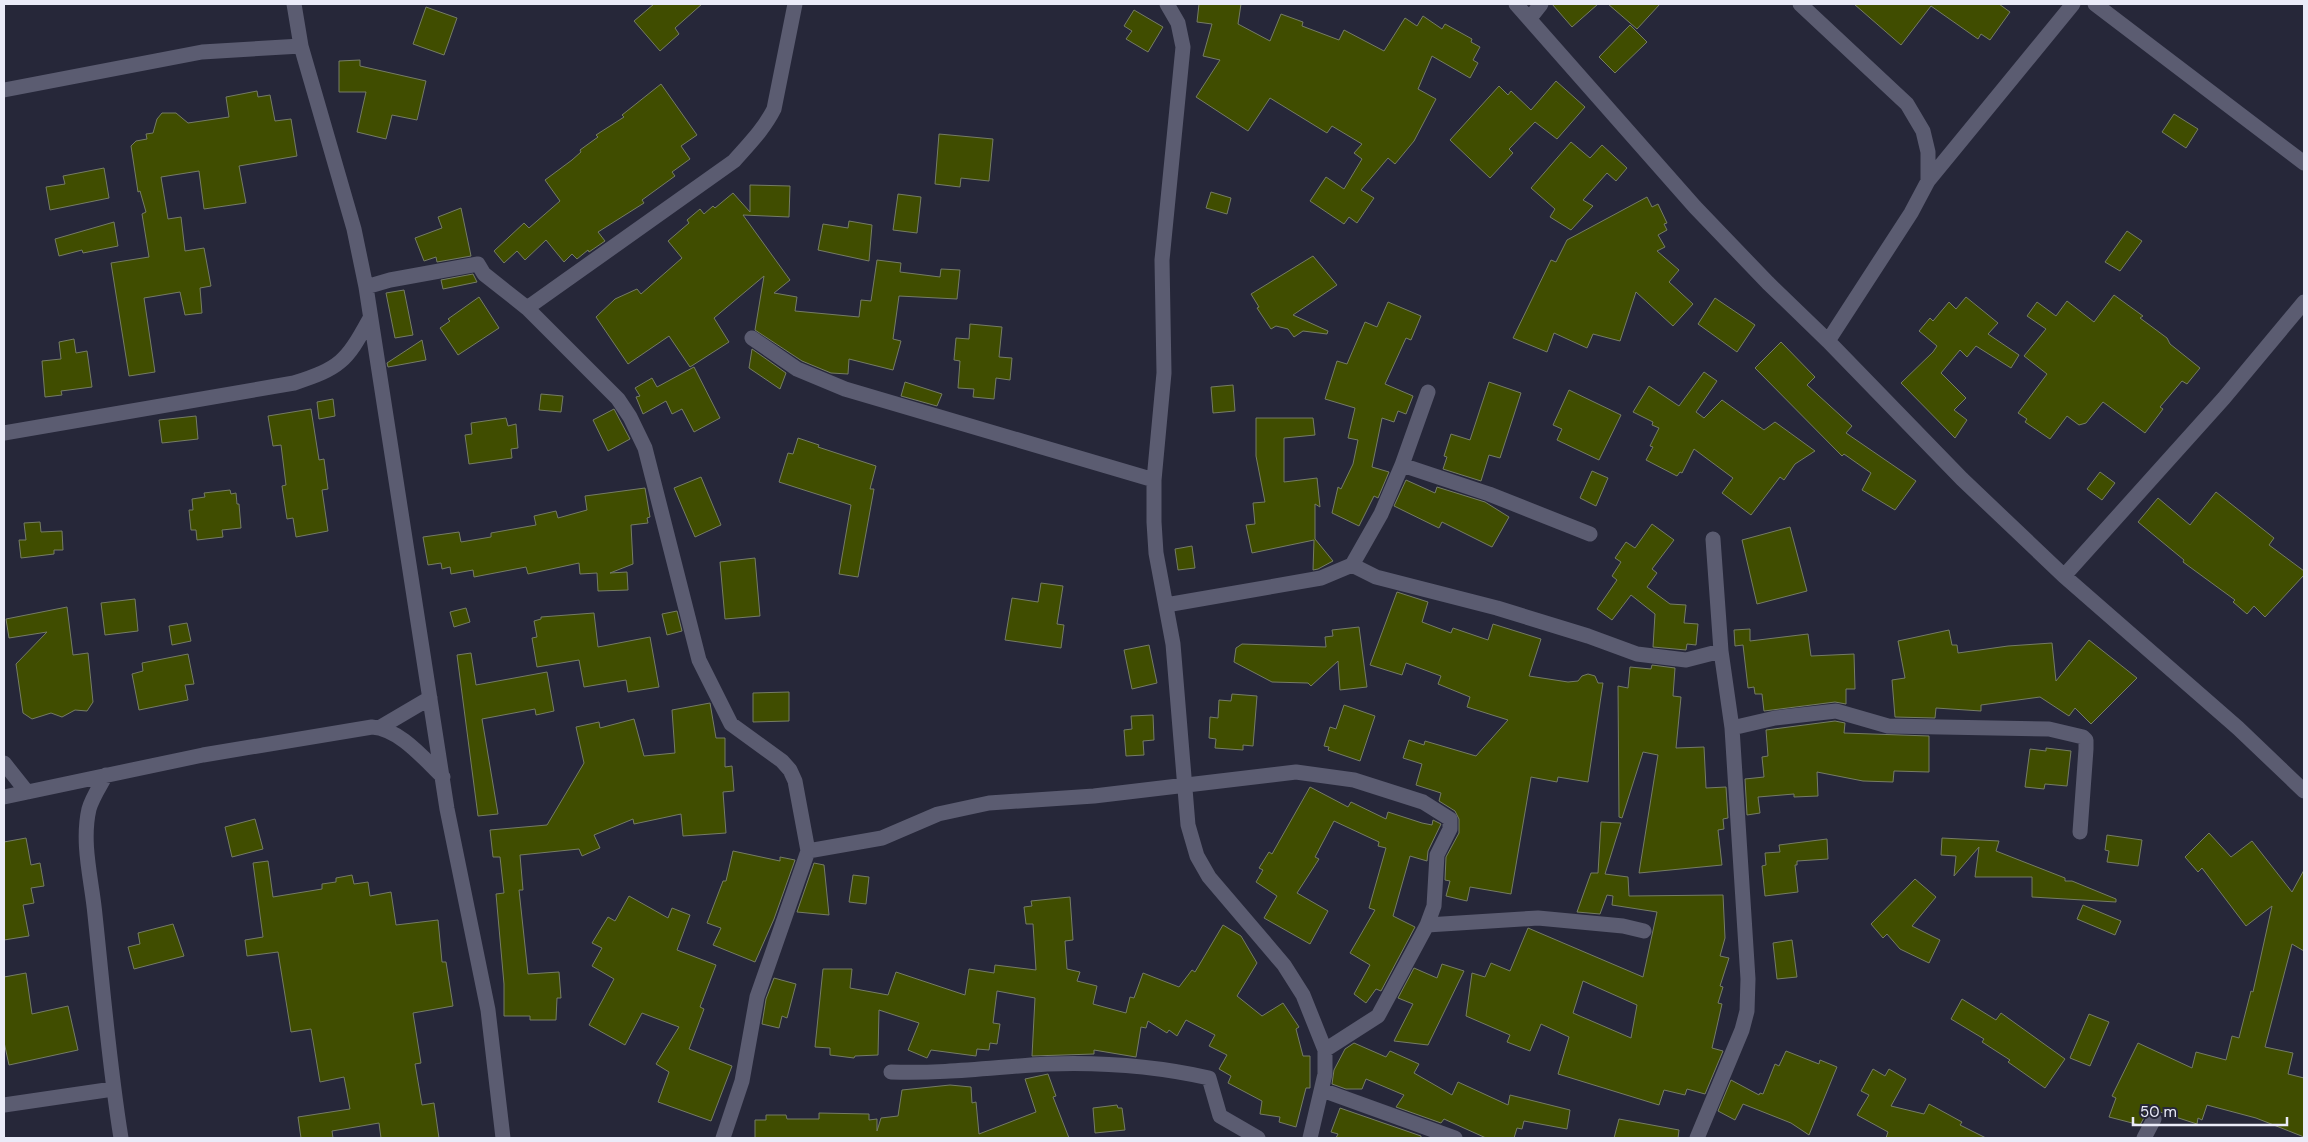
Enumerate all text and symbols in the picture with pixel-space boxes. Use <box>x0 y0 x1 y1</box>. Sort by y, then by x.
scale bar <box>2133 1094 2287 1126</box>
text: 50 m <box>2140 1102 2177 1122</box>

